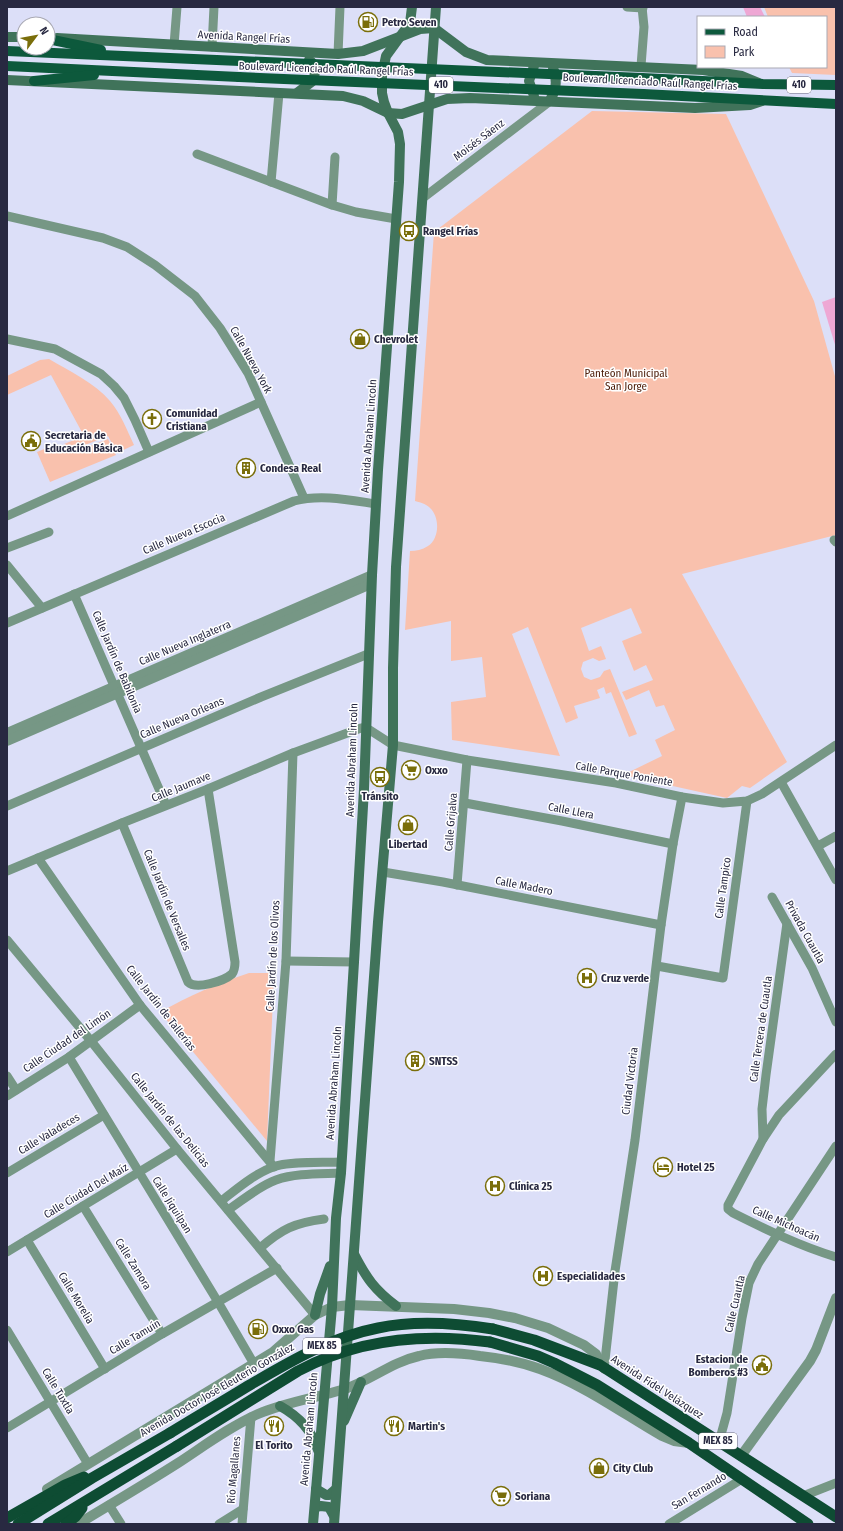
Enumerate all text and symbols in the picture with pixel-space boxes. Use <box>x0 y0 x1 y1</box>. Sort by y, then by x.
fuel station icon: Petro Seven <box>357 11 379 33</box>
north arrow <box>16 16 56 56</box>
place label: Petro Seven <box>382 16 437 29</box>
legend <box>697 16 827 68</box>
text: N <box>37 25 51 37</box>
text: Road <box>733 25 758 39</box>
street label: Avenida Rangel Frías <box>197 28 291 46</box>
text: Park <box>733 45 755 59</box>
street label: Boulevard Licenciado Raúl Rangel Frías <box>238 59 414 79</box>
street label: Boulevard Licenciado Raúl Rangel Frías <box>562 71 738 93</box>
road number: 410 <box>429 77 453 93</box>
road number: 410 <box>787 77 811 93</box>
street label: Moisés Sáenz <box>451 116 507 163</box>
bus stop icon: Rangel Frías <box>398 220 420 242</box>
place label: Rangel Frías <box>423 225 478 238</box>
street label: Calle Nueva York <box>227 324 275 397</box>
shop icon: Chevrolet <box>349 328 371 350</box>
place label: Chevrolet <box>374 333 418 346</box>
park label: Panteón Municipal San Jorge <box>585 367 668 393</box>
street label: Avenida Abraham Lincoln <box>359 379 379 493</box>
place label: Comunidad Cristiana <box>166 407 218 433</box>
church icon: Comunidad Cristiana <box>141 408 163 430</box>
place label: Secretaria de Educación Básica <box>45 429 123 455</box>
public building icon: Secretaria de Educación Básica <box>20 430 42 452</box>
building icon: Condesa Real <box>235 457 257 479</box>
place label: Condesa Real <box>260 462 322 475</box>
street label: Calle Nueva Escocia <box>141 511 227 557</box>
street label: Calle Jardín de Babilonia <box>89 609 145 715</box>
street label: Calle Nueva Inglaterra <box>137 618 233 668</box>
street label: Calle Nueva Orleans <box>138 694 226 742</box>
street label: Avenida Abraham Lincoln <box>344 703 360 817</box>
supermarket icon: Oxxo <box>400 759 422 781</box>
street label: Calle Parque Poniente <box>575 759 673 789</box>
place label: Oxxo <box>425 764 448 777</box>
bus stop icon: Tránsito <box>369 766 391 788</box>
street label: Calle Jaumave <box>150 769 212 805</box>
place label: Tránsito <box>361 790 399 803</box>
street label: Calle Grijalva <box>442 792 460 852</box>
street label: Calle Llera <box>547 800 595 822</box>
shop icon: Libertad <box>397 814 419 836</box>
place label: Libertad <box>389 838 427 851</box>
street label: Calle Jardín de Versalles <box>141 848 193 953</box>
street label: Calle Tampico <box>712 856 734 920</box>
street label: Calle Madero <box>494 874 554 898</box>
street label: Privada Cuautla <box>782 898 828 966</box>
street label: Calle Jardín de los Olivos <box>264 900 282 1012</box>
street label: Calle Jardín de Tallerías <box>123 963 199 1054</box>
hospital icon: Cruz verde <box>576 967 598 989</box>
place label: Cruz verde <box>601 972 650 985</box>
street label: Calle Tercera de Cuautla <box>747 975 775 1083</box>
street label: Calle Ciudad del Limón <box>21 1007 113 1075</box>
street label: Avenida Abraham Lincoln <box>324 1026 344 1140</box>
street label: Ciudad Victoria <box>619 1046 641 1116</box>
building icon: SNTSS <box>404 1050 426 1072</box>
place label: SNTSS <box>429 1055 458 1068</box>
street label: Calle Jardín de las Delicias <box>128 1070 212 1170</box>
street label: Calle Valadeces <box>16 1110 82 1157</box>
hotel icon: Hotel 25 <box>652 1156 674 1178</box>
street label: Calle Ciudad Del Maíz <box>41 1160 131 1221</box>
place label: Hotel 25 <box>677 1161 715 1174</box>
street label: Calle Jiquilpan <box>149 1174 195 1236</box>
hospital icon: Clínica 25 <box>484 1175 506 1197</box>
place label: Clínica 25 <box>509 1180 553 1193</box>
street label: Calle Michoacán <box>750 1203 822 1245</box>
street label: Calle Zamora <box>112 1236 154 1292</box>
hospital icon: Especialidades <box>532 1265 554 1287</box>
street label: Calle Morelia <box>55 1270 97 1326</box>
place label: Especialidades <box>557 1270 625 1283</box>
street label: Calle Cuautla <box>722 1274 748 1334</box>
street label: Calle Tamuín <box>107 1317 163 1357</box>
fuel station icon: Oxxo Gas <box>247 1318 269 1340</box>
place label: Oxxo Gas <box>272 1323 314 1336</box>
road number: MEX 85 <box>303 1338 341 1354</box>
street label: Avenida Doctor José Eleuterio González <box>138 1340 297 1439</box>
street label: Avenida Fidel Velázquez <box>609 1352 706 1422</box>
place label: Estacion de Bomberos #3 <box>689 1353 748 1379</box>
public building icon: Estacion de Bomberos #3 <box>751 1354 773 1376</box>
street label: Calle Tuxtla <box>39 1366 77 1416</box>
street label: Avenida Abraham Lincoln <box>298 1372 320 1486</box>
restaurant icon: El Torito <box>263 1415 285 1437</box>
restaurant icon: Martin's <box>383 1415 405 1437</box>
place label: Martin's <box>408 1420 445 1433</box>
road number: MEX 85 <box>699 1433 737 1449</box>
street label: Río Magallanes <box>225 1435 243 1504</box>
place label: El Torito <box>255 1439 293 1452</box>
shop icon: City Club <box>588 1457 610 1479</box>
place label: City Club <box>613 1462 653 1475</box>
street label: San Fernando <box>669 1469 729 1512</box>
supermarket icon: Soriana <box>490 1485 512 1507</box>
place label: Soriana <box>515 1490 551 1503</box>

